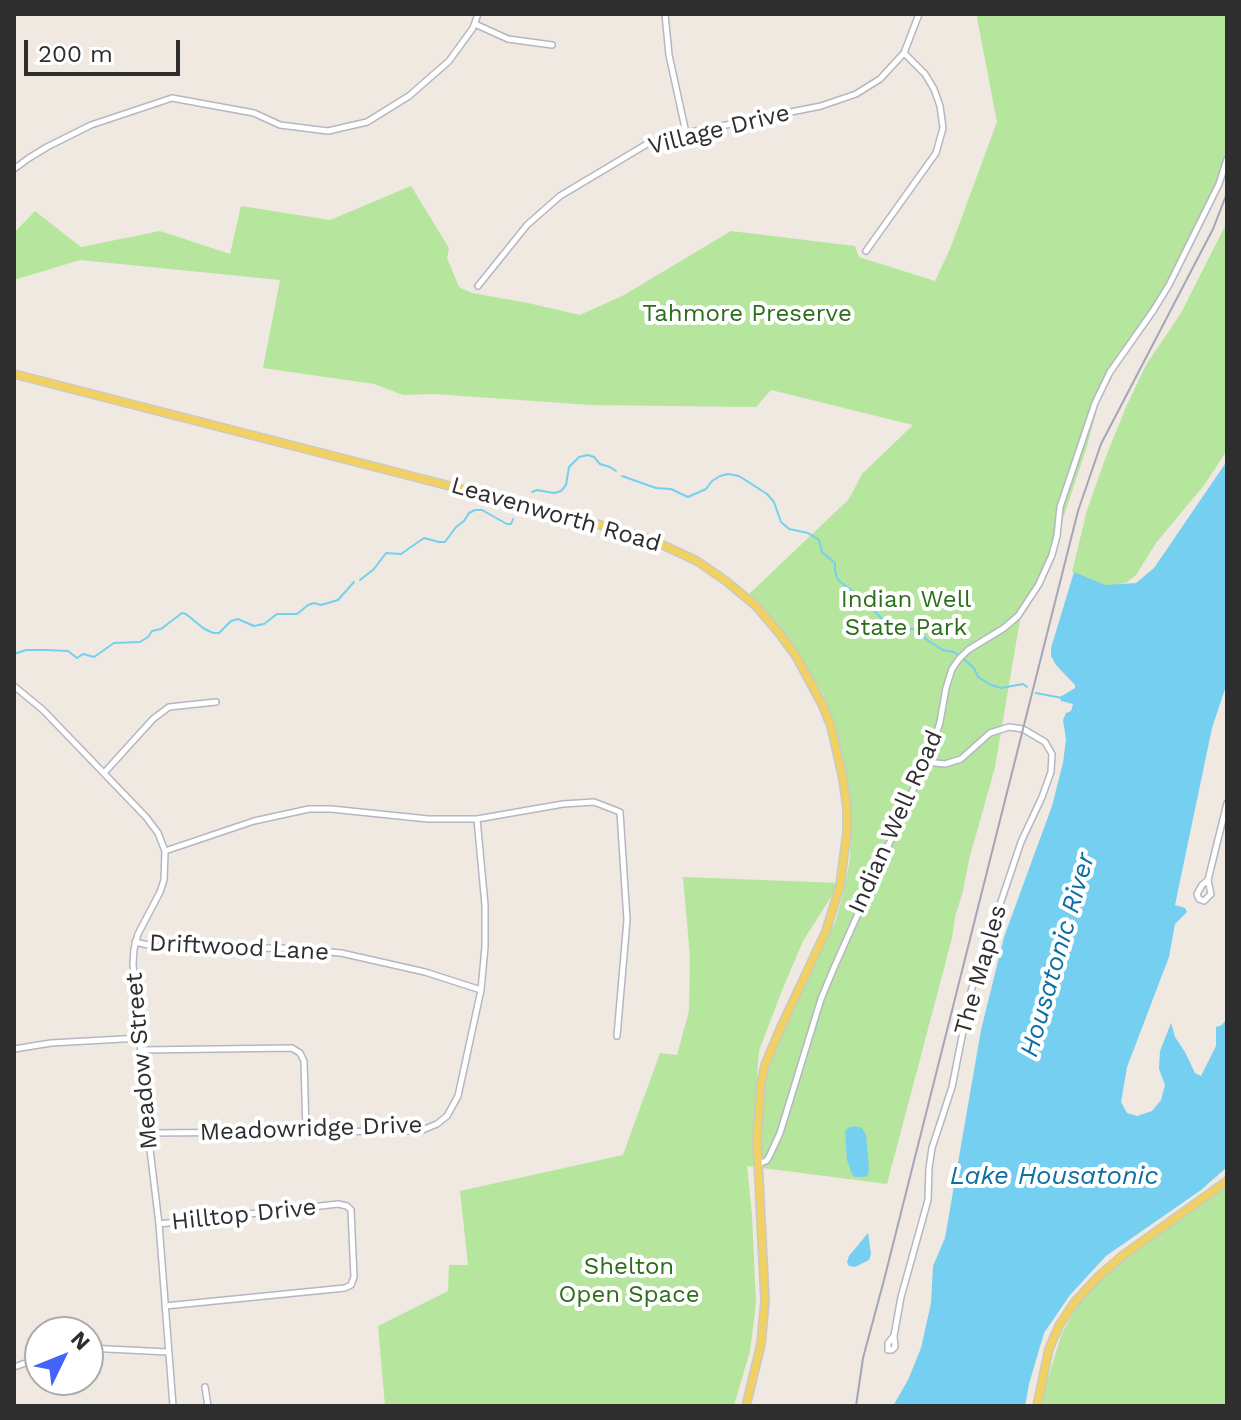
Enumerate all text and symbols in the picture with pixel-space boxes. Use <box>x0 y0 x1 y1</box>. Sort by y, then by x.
scale bar <box>28 24 184 74</box>
text: 200 m <box>38 40 113 68</box>
street label: Village Drive <box>645 99 793 161</box>
park label: Tahmore Preserve <box>642 300 852 328</box>
street label: Leavenworth Road <box>448 471 664 559</box>
park label: Indian Well State Park <box>841 586 971 642</box>
street label: Indian Well Road <box>843 726 949 918</box>
water label: Housatonic River <box>1014 849 1102 1061</box>
street label: The Maples <box>949 902 1013 1038</box>
street label: Driftwood Lane <box>148 929 330 967</box>
street label: Meadow Street <box>120 971 164 1151</box>
street label: Meadowridge Drive <box>199 1111 423 1147</box>
water label: Lake Housatonic <box>950 1160 1158 1192</box>
street label: Hilltop Drive <box>170 1193 318 1237</box>
park label: Shelton Open Space <box>559 1253 699 1309</box>
north arrow <box>24 1316 104 1396</box>
text: N <box>66 1326 95 1355</box>

